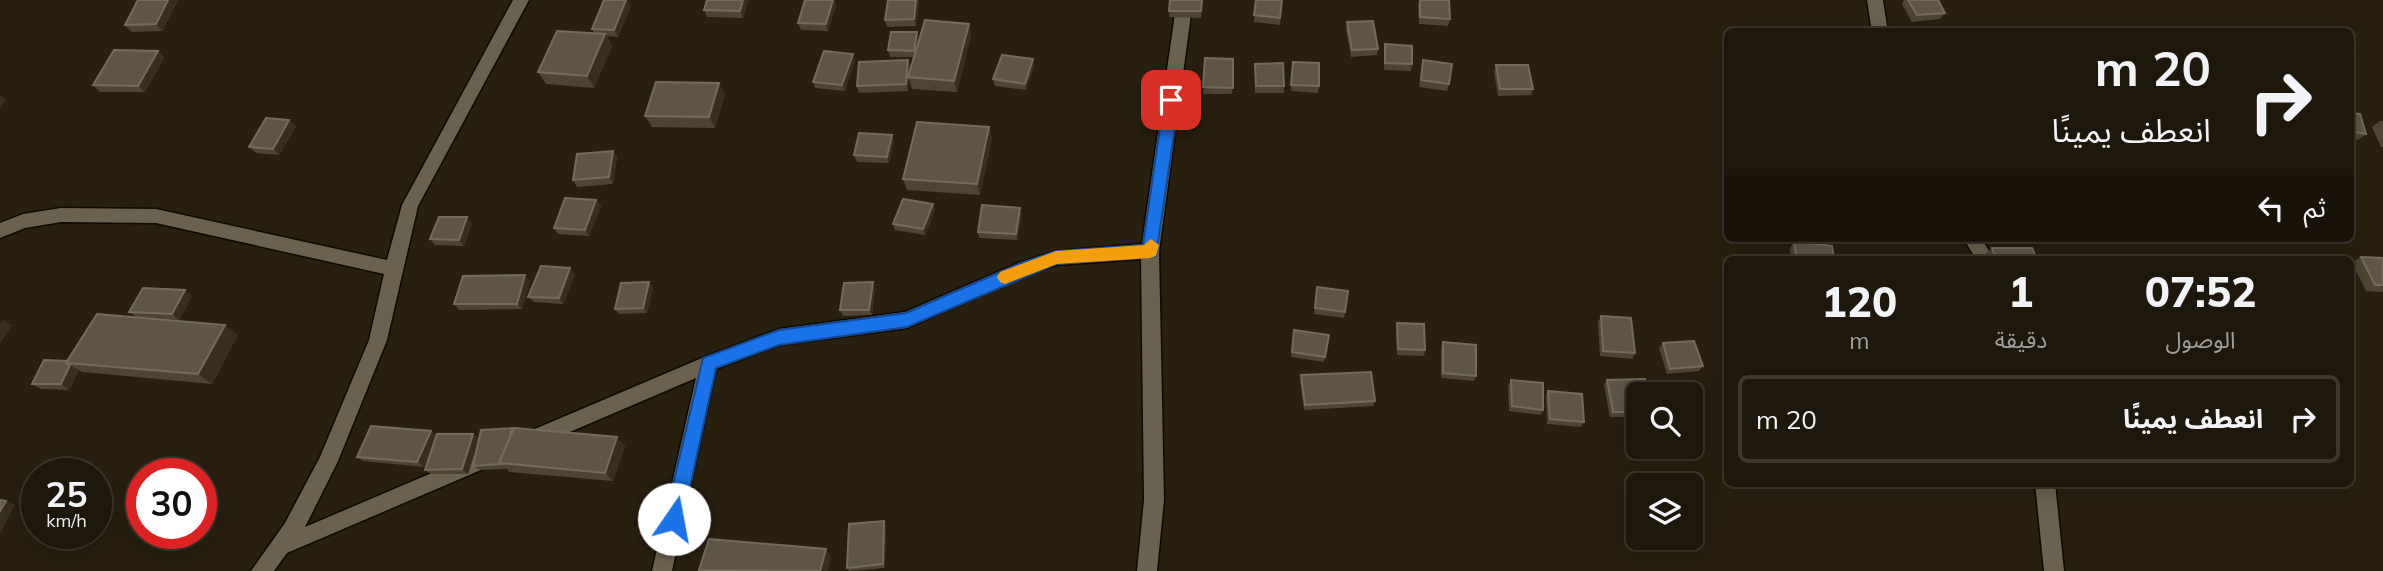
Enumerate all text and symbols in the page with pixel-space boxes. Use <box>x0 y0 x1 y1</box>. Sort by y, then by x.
text: 20 m <box>2095 37 2211 98</box>
icon: right <box>2235 56 2326 147</box>
pin <box>1141 70 1201 130</box>
icon: arrive <box>1152 81 1190 119</box>
text: انعطف يمينًا <box>2052 110 2211 150</box>
icon: left <box>2252 189 2290 227</box>
text: ثم <box>2304 191 2326 224</box>
text: 1 <box>2008 265 2034 318</box>
text: 07:52 <box>2145 265 2256 318</box>
text: 120 <box>1822 275 1897 328</box>
text: دقيقة <box>1995 325 2047 354</box>
text: الوصول <box>2166 325 2236 354</box>
text: m <box>1849 326 1869 355</box>
map controls <box>1626 382 1703 550</box>
button: search <box>1626 382 1703 459</box>
icon: right <box>2284 400 2322 438</box>
text: انعطف يمينًا <box>2123 402 2263 435</box>
text: 20 m <box>1756 403 1817 436</box>
speed limit sign: 30 <box>126 458 217 549</box>
text: 25 <box>45 472 88 516</box>
button: layers <box>1626 473 1703 550</box>
position arrow <box>637 482 711 556</box>
text: km/h <box>46 509 87 532</box>

